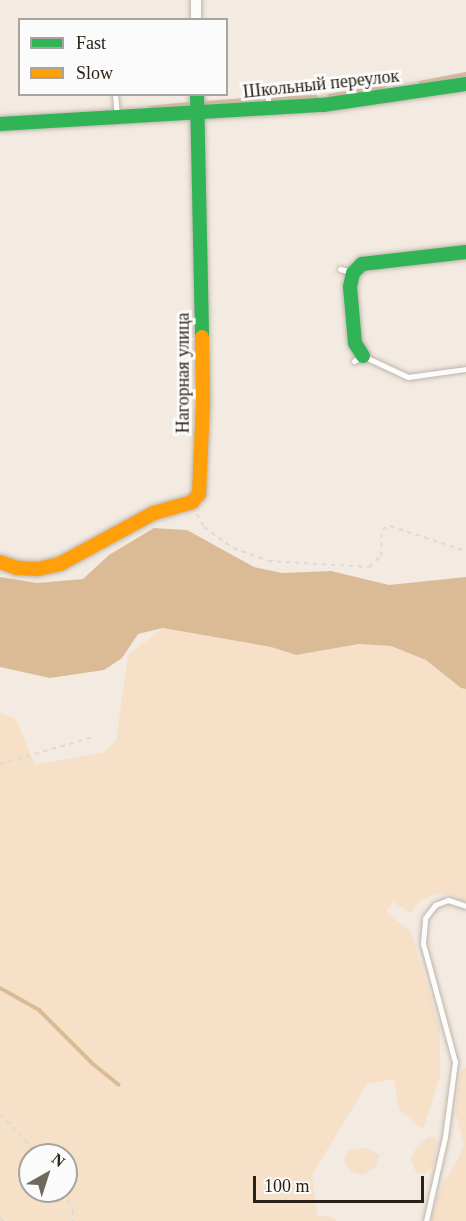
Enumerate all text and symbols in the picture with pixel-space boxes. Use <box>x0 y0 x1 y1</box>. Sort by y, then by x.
legend <box>18 18 228 96</box>
text: Fast <box>76 33 106 53</box>
text: Slow <box>76 63 113 83</box>
street label: Школьный переулок <box>242 65 400 103</box>
street label: Нагорная улица <box>172 313 194 433</box>
north arrow <box>18 1143 78 1203</box>
text: N <box>49 1150 68 1170</box>
scale bar <box>256 1164 427 1202</box>
text: 100 m <box>264 1176 310 1196</box>

